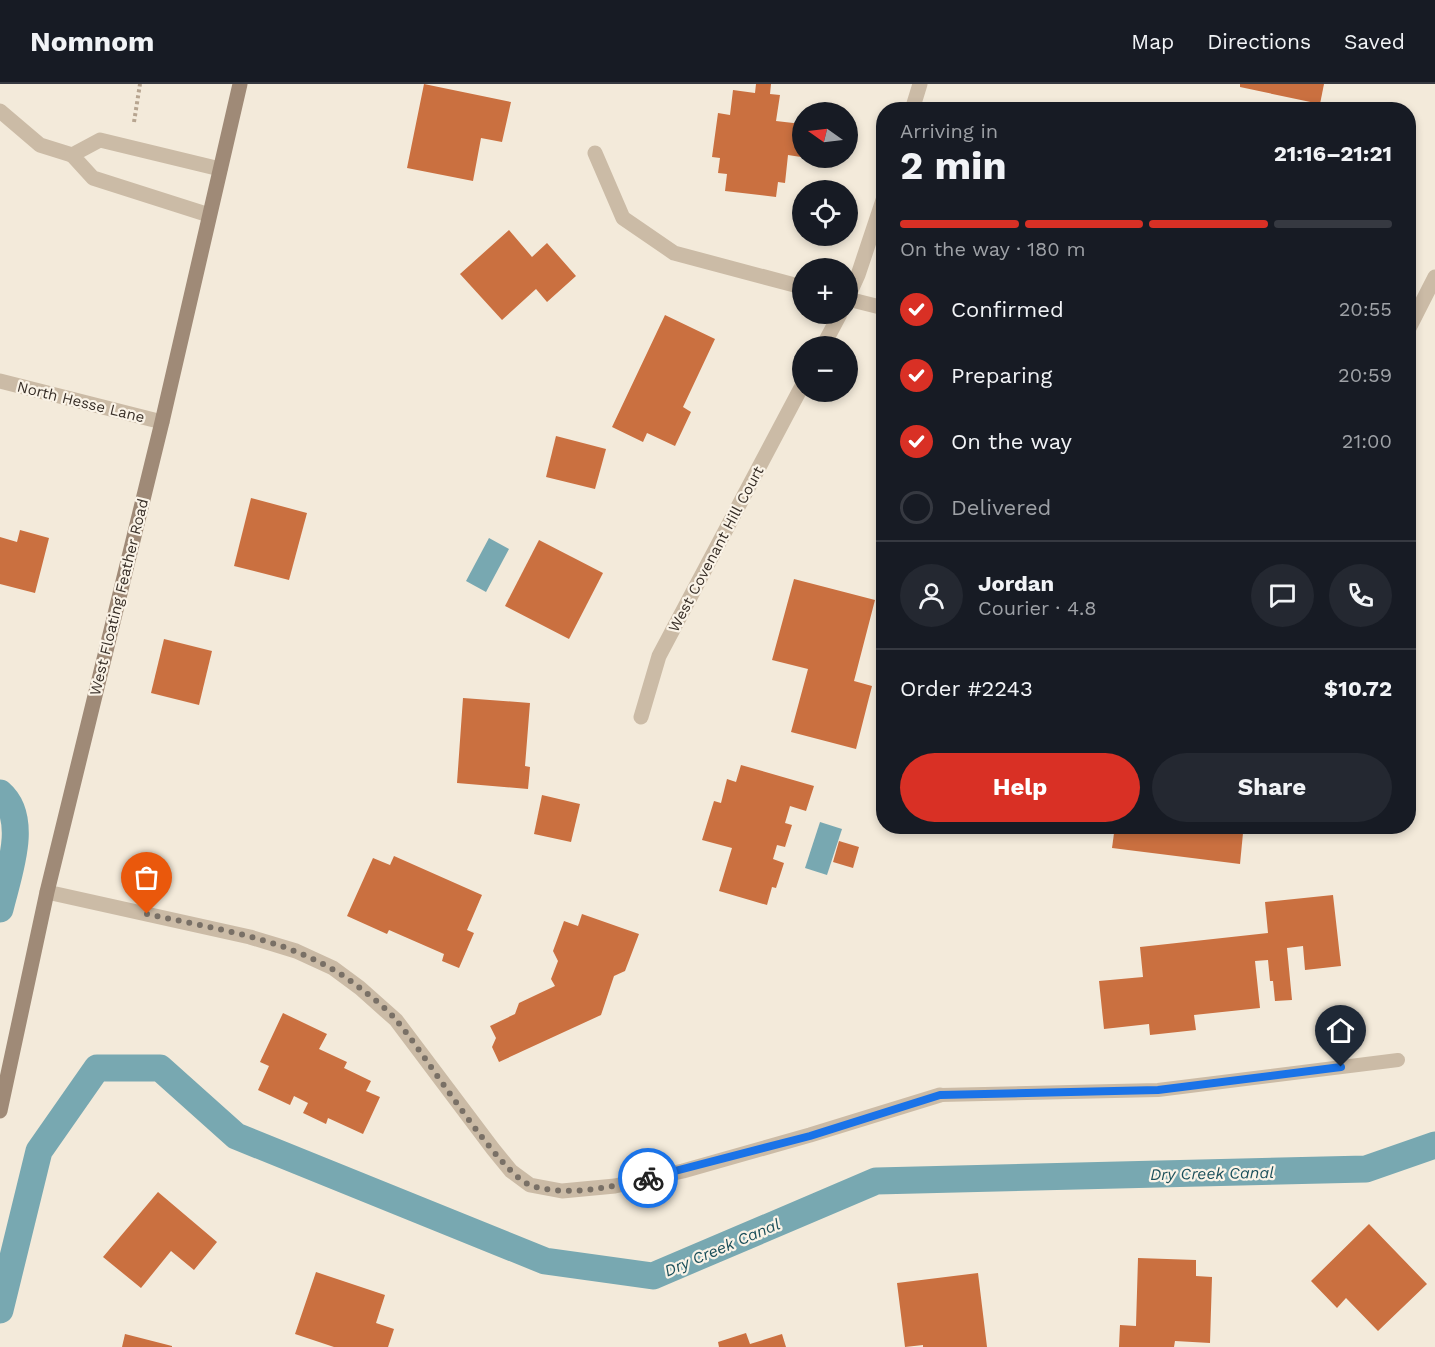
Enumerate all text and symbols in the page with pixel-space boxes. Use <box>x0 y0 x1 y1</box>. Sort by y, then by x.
text: Nomnom <box>30 25 154 58</box>
text: Map <box>1131 29 1174 54</box>
text: Directions <box>1207 29 1311 54</box>
text: Saved <box>1344 29 1405 54</box>
north arrow <box>792 102 858 168</box>
map controls <box>792 102 858 402</box>
text: Arriving in <box>900 119 998 143</box>
text: 21:16–21:21 <box>1274 141 1392 166</box>
text: 2 min <box>900 143 1007 188</box>
button: locate <box>792 180 858 246</box>
text: On the way · 180 m <box>900 237 1086 261</box>
button: + <box>792 258 858 324</box>
icon: check <box>900 293 933 326</box>
text: Confirmed <box>951 297 1064 322</box>
text: 20:55 <box>1339 297 1392 321</box>
button: − <box>792 336 858 402</box>
icon: check <box>900 359 933 392</box>
text: Preparing <box>951 363 1052 388</box>
text: 20:59 <box>1338 363 1392 387</box>
street label: North Hesse Lane <box>15 377 147 427</box>
icon: check <box>900 425 933 458</box>
text: On the way <box>951 429 1072 454</box>
text: 21:00 <box>1342 429 1392 453</box>
street label: West Covenant Hill Court <box>665 462 768 635</box>
text: Delivered <box>951 495 1051 520</box>
street label: West Floating Feather Road <box>86 497 152 697</box>
button: person <box>900 564 963 627</box>
button: chat <box>1251 564 1314 627</box>
button: phone <box>1329 564 1392 627</box>
text: Jordan <box>978 571 1054 596</box>
text: Courier · 4.8 <box>978 596 1097 620</box>
text: Order #2243 <box>900 676 1033 701</box>
text: $10.72 <box>1324 676 1392 701</box>
button: Help <box>900 753 1140 822</box>
button: Share <box>1152 753 1392 822</box>
pin <box>121 852 172 914</box>
icon: bag <box>130 861 163 894</box>
pin <box>1315 1005 1366 1067</box>
icon: home <box>1324 1014 1357 1047</box>
courier <box>618 1148 678 1208</box>
icon: bike <box>632 1162 665 1195</box>
water label: Dry Creek Canal <box>1150 1163 1274 1184</box>
water label: Dry Creek Canal <box>661 1214 783 1280</box>

